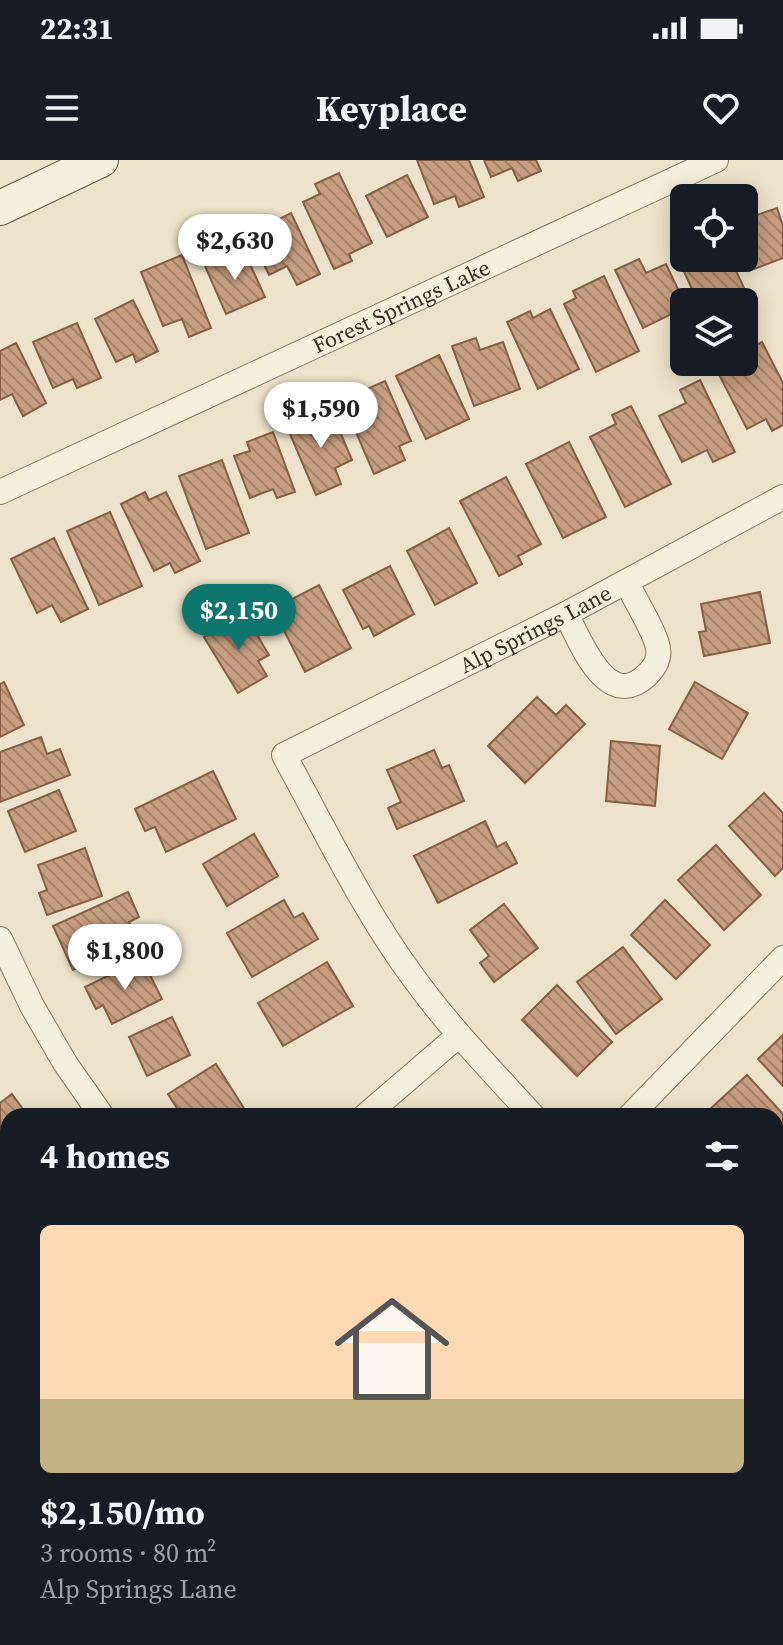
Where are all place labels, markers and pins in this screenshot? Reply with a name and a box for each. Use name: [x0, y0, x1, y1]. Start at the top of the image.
pin: $2,630: [170, 214, 300, 282]
pin: $1,590: [256, 382, 386, 450]
pin: $2,150: [174, 584, 304, 652]
pin: $1,800: [60, 924, 190, 992]

